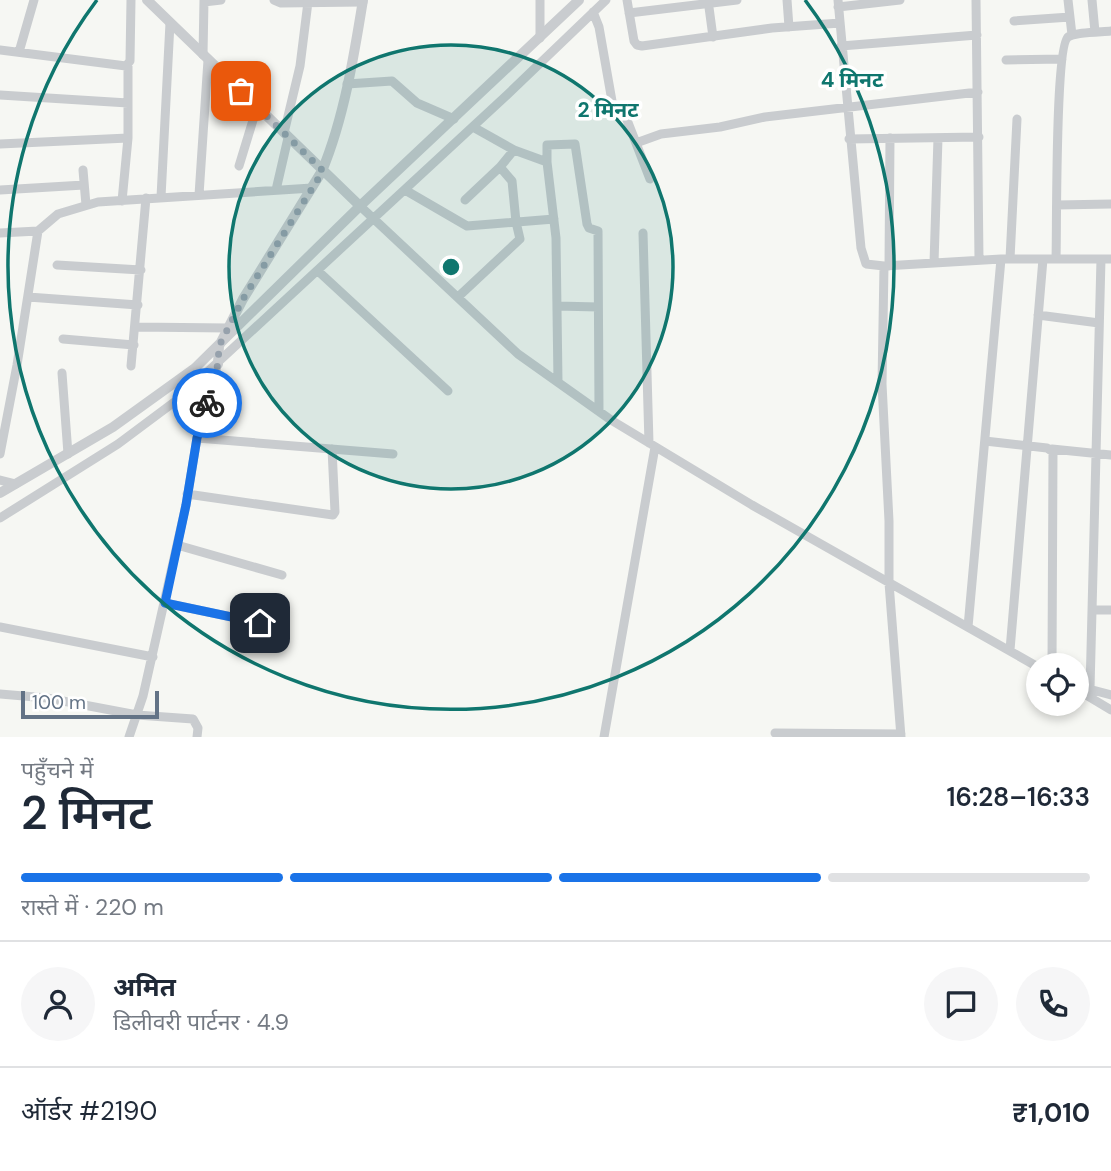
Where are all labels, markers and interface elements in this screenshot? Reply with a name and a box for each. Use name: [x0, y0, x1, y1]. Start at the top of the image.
pin: [211, 61, 271, 121]
text: 4 मिनट: [821, 66, 884, 94]
icon: bag: [222, 72, 260, 110]
text: 2 मिनट: [577, 96, 639, 124]
centre of rings: [439, 255, 463, 279]
courier: [172, 368, 242, 438]
icon: bike: [188, 384, 226, 422]
pin: [230, 593, 290, 653]
icon: home: [241, 604, 279, 642]
map controls: [1026, 653, 1089, 716]
button: locate: [1026, 653, 1089, 716]
scale bar: [21, 688, 159, 720]
text: 100 m: [32, 690, 86, 715]
text: पहुँचने में: [21, 755, 94, 785]
text: 16:28–16:33: [947, 780, 1090, 814]
text: 2 मिनट: [21, 783, 152, 843]
text: रास्ते में · 220 m: [21, 892, 164, 922]
button: person: [21, 967, 95, 1041]
button: chat: [924, 967, 998, 1041]
button: phone: [1016, 967, 1090, 1041]
text: अमित: [113, 970, 176, 1004]
text: डिलीवरी पार्टनर · 4.9: [113, 1007, 289, 1037]
text: ऑर्डर #2190: [21, 1094, 157, 1128]
text: ₹1,010: [1012, 1096, 1090, 1130]

